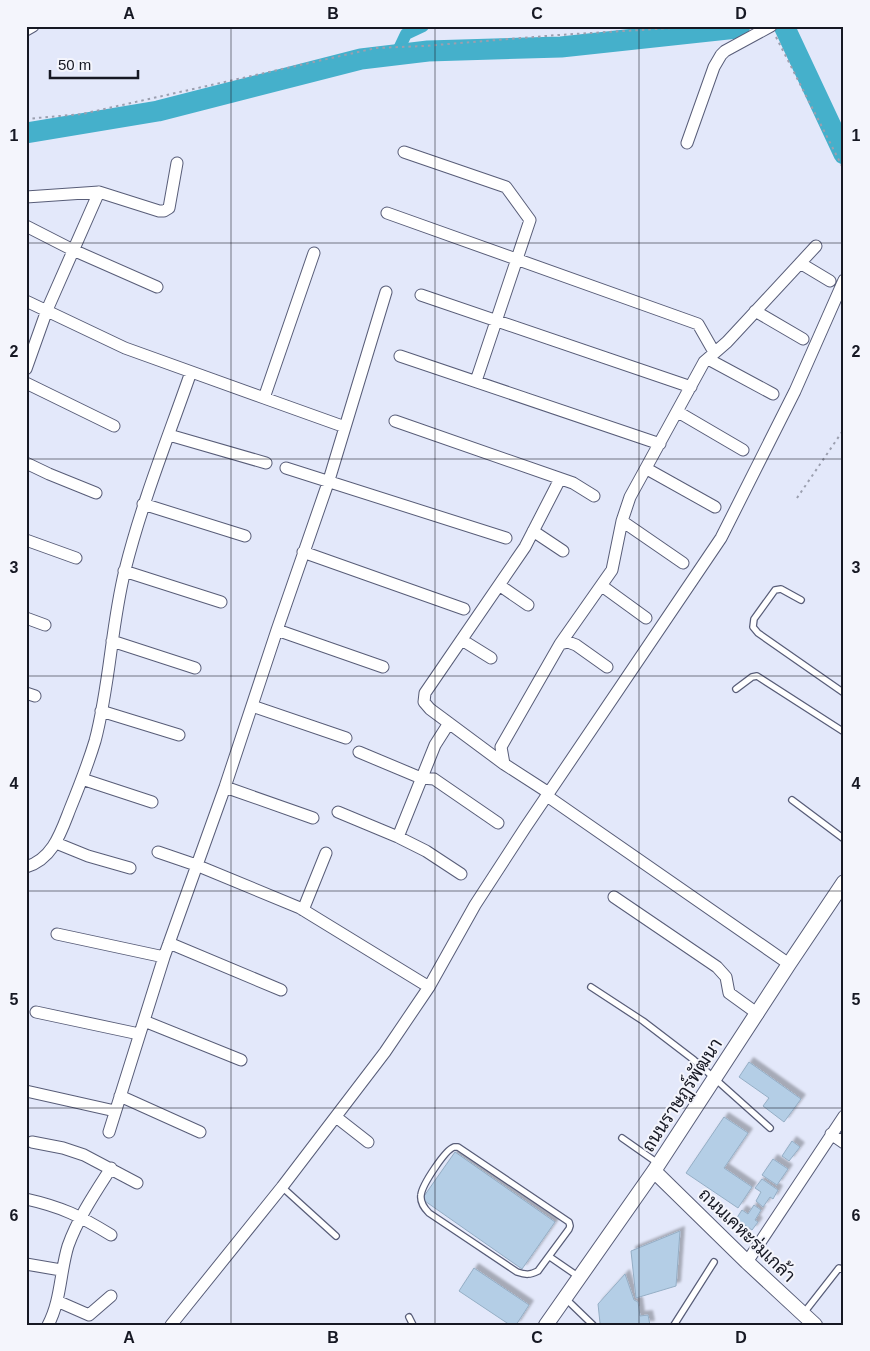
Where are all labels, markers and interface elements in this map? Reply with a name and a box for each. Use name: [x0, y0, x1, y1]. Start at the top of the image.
text: A: [123, 5, 135, 22]
text: B: [327, 5, 339, 22]
text: C: [531, 5, 543, 22]
text: D: [735, 5, 747, 22]
scale bar: [50, 48, 138, 80]
text: 50 m: [58, 56, 91, 73]
text: 1: [10, 127, 19, 144]
text: 1: [852, 127, 861, 144]
text: 2: [10, 343, 19, 360]
text: 2: [852, 343, 861, 360]
text: 3: [10, 559, 19, 576]
text: 3: [852, 559, 861, 576]
text: 4: [10, 775, 19, 792]
text: 4: [852, 775, 861, 792]
text: 5: [10, 991, 19, 1008]
text: 5: [852, 991, 861, 1008]
street label: ถนนราษฏร์พัฒนา: [635, 1033, 728, 1156]
street label: ถนนเคหะร่มเกล้า: [695, 1183, 801, 1286]
text: 6: [10, 1207, 19, 1224]
text: 6: [852, 1207, 861, 1224]
text: A: [123, 1329, 135, 1346]
text: B: [327, 1329, 339, 1346]
text: C: [531, 1329, 543, 1346]
text: D: [735, 1329, 747, 1346]

